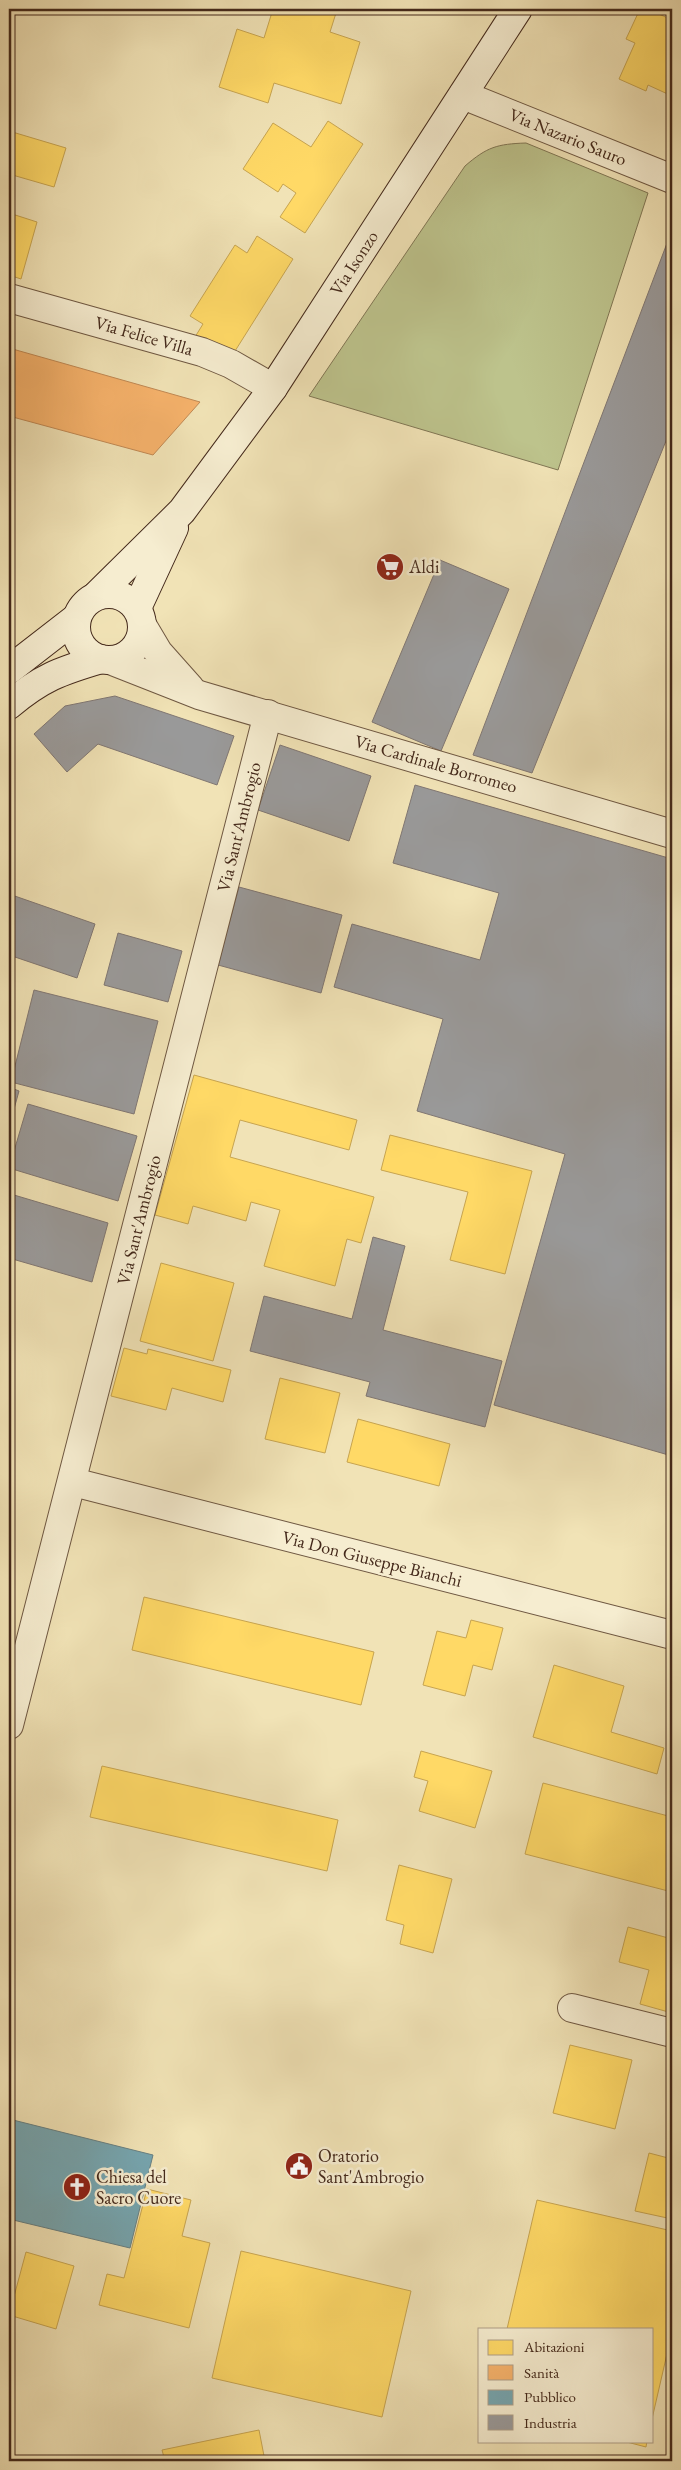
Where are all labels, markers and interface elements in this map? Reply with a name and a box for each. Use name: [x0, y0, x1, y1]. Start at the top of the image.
street label: Via Nazario Sauro: [506, 102, 630, 171]
street label: Via Isonzo: [324, 226, 383, 300]
street label: Via Felice Villa: [92, 311, 197, 361]
supermarket icon: Aldi: [375, 552, 405, 582]
place label: Aldi: [408, 555, 440, 578]
street label: Via Cardinale Borromeo: [352, 729, 520, 798]
street label: Via Sant'Ambrogio: [211, 759, 266, 894]
street label: Via Sant'Ambrogio: [111, 1152, 166, 1287]
street label: Via Don Giuseppe Bianchi: [280, 1525, 465, 1592]
place label: Oratorio Sant'Ambrogio: [318, 2144, 424, 2188]
public building icon: Oratorio Sant'Ambrogio: [284, 2151, 314, 2181]
place label: Chiesa del Sacro Cuore: [96, 2165, 181, 2209]
church icon: Chiesa del Sacro Cuore: [62, 2172, 92, 2202]
legend: [478, 2328, 654, 2442]
text: Abitazioni: [523, 2337, 585, 2356]
text: Sanità: [524, 2363, 559, 2382]
text: Pubblico: [524, 2387, 576, 2406]
text: Industria: [524, 2413, 577, 2432]

